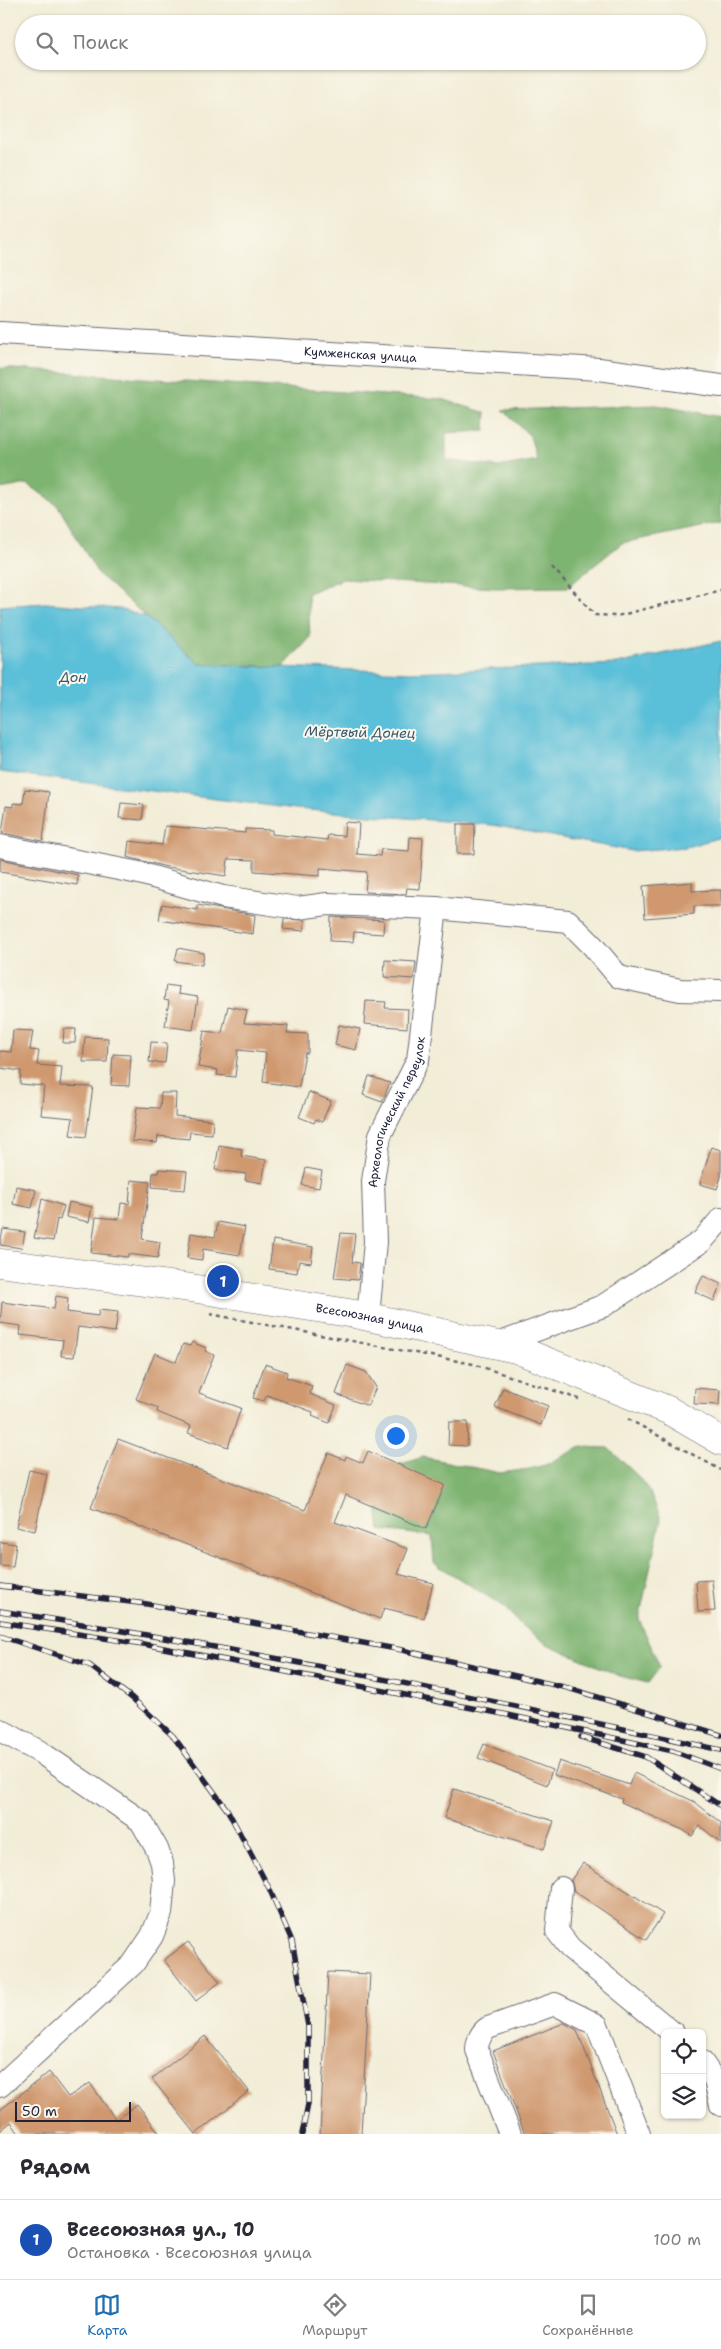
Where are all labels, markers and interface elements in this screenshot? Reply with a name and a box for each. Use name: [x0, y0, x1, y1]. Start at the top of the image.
search box: [15, 15, 706, 70]
icon: search: [33, 29, 61, 57]
text: Поиск: [73, 30, 128, 55]
street label: Кумженская улица: [304, 343, 418, 366]
water label: Дон: [59, 668, 86, 686]
water label: Мёртвый Донец: [304, 722, 416, 742]
street label: Археологический переулок: [365, 1035, 429, 1188]
pin: 1: [207, 1262, 239, 1300]
street label: Всесоюзная улица: [315, 1300, 426, 1337]
your location: [383, 1423, 409, 1449]
map controls: [661, 2029, 706, 2119]
button: locate: [661, 2029, 706, 2074]
button: layers: [661, 2074, 706, 2119]
scale bar: [15, 2099, 131, 2122]
text: 50 m: [22, 2102, 57, 2120]
text: Рядом: [20, 2153, 90, 2181]
text: Всесоюзная ул., 10: [67, 2217, 255, 2242]
text: 1: [32, 2229, 40, 2250]
text: 100 m: [653, 2229, 701, 2250]
text: Остановка · Всесоюзная улица: [67, 2242, 312, 2263]
tab: Карта: [87, 2291, 127, 2339]
tab: Маршрут: [302, 2291, 367, 2339]
tab: Сохранённые: [542, 2291, 634, 2339]

